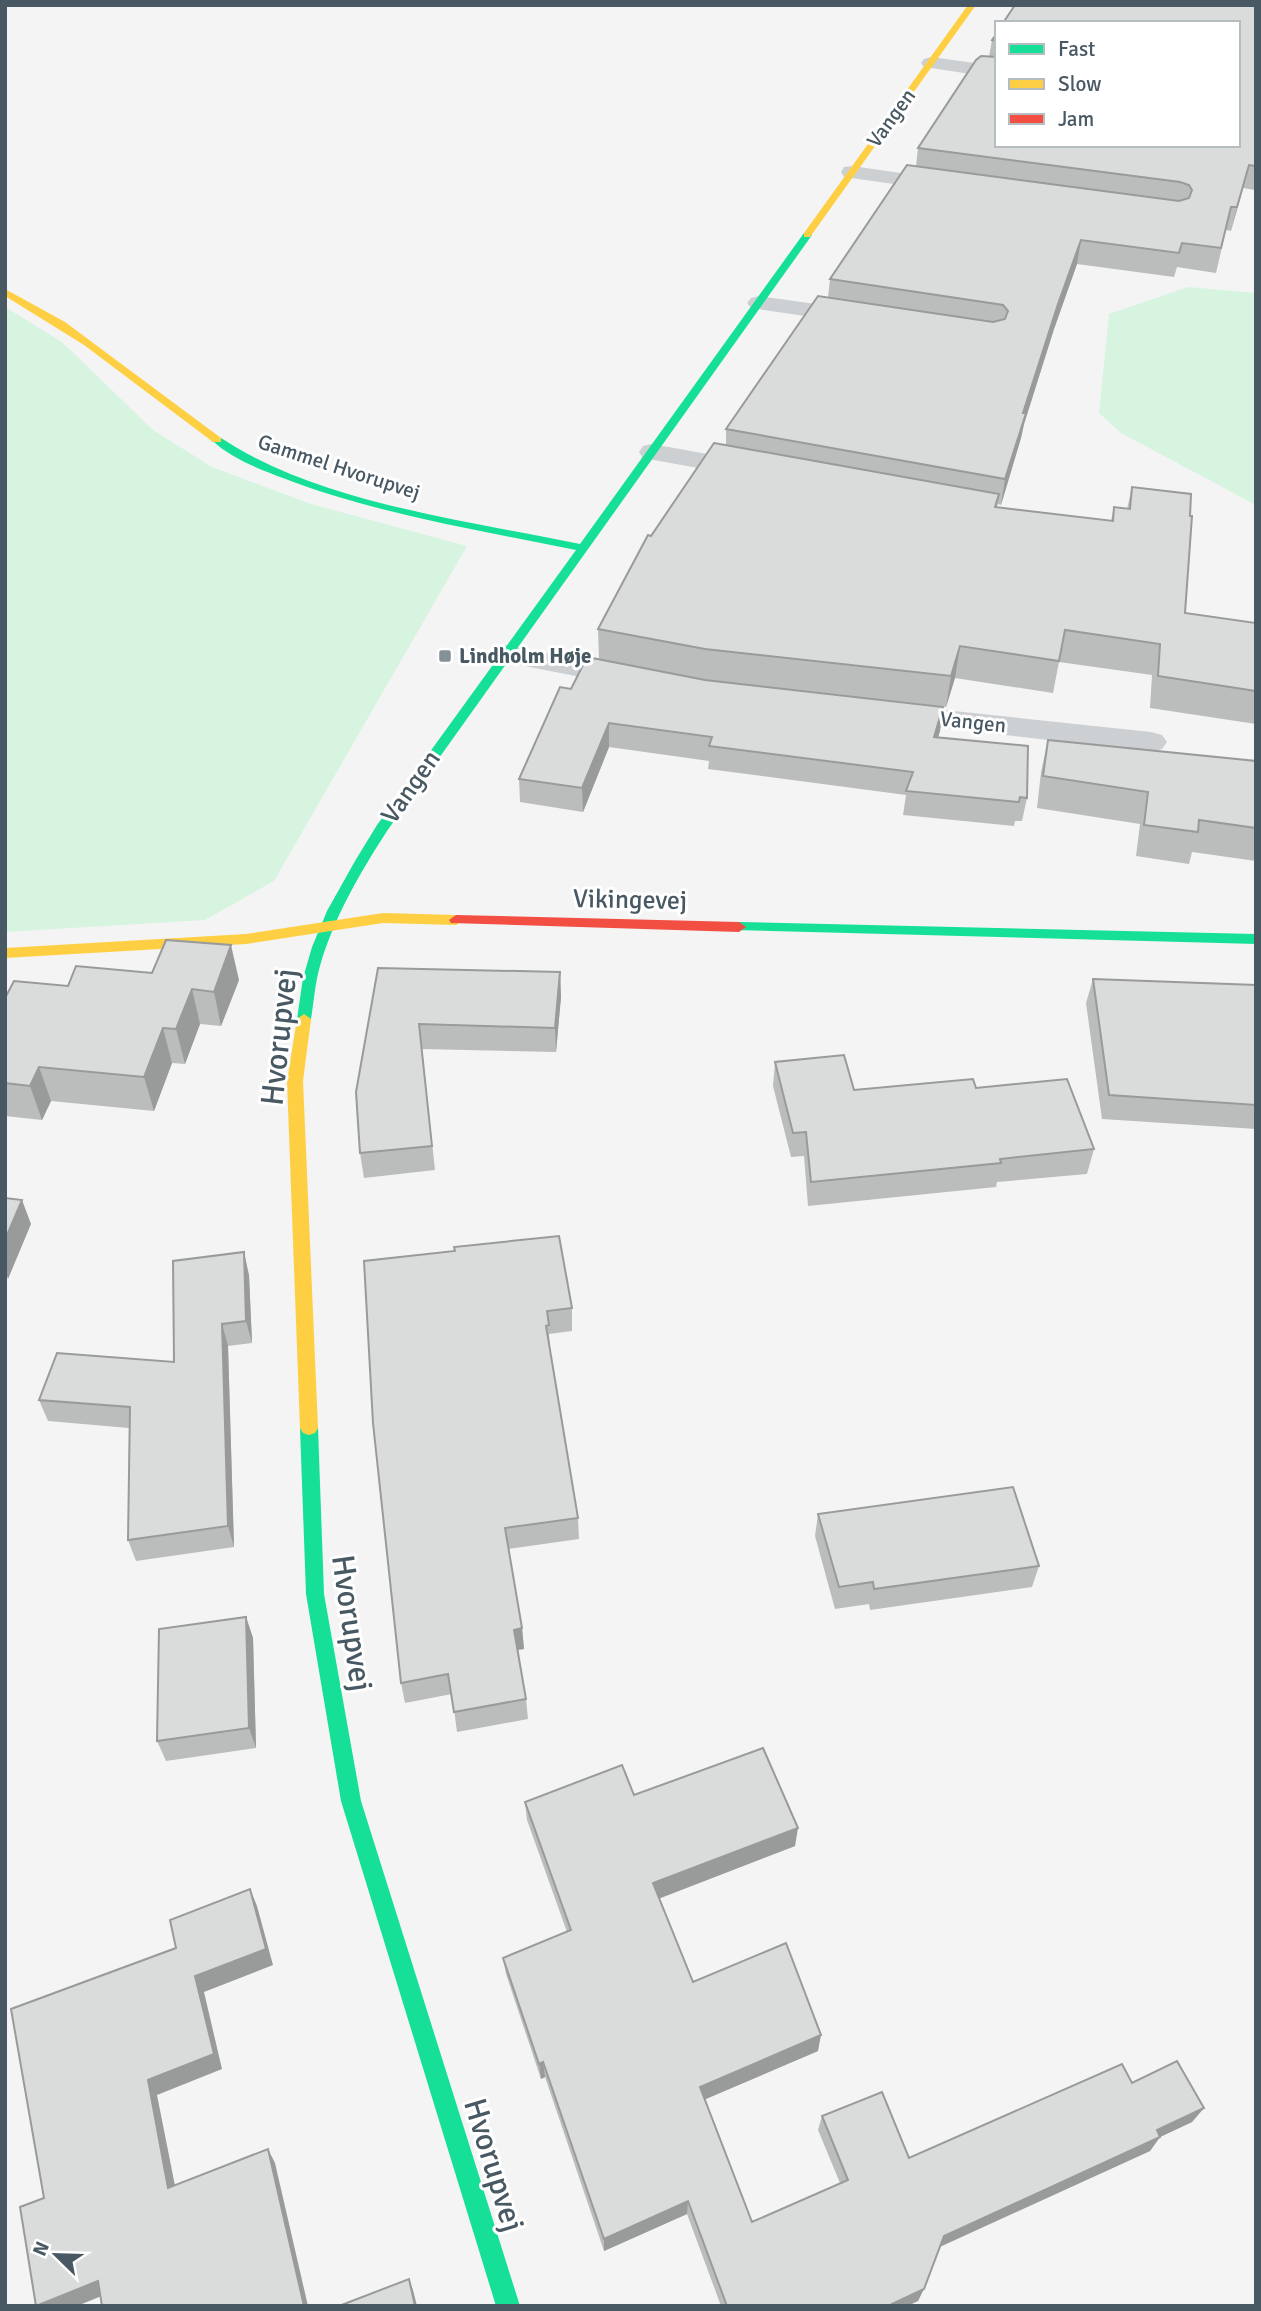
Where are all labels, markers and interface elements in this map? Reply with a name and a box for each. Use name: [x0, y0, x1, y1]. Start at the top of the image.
legend: [995, 21, 1240, 147]
text: Fast: [1058, 36, 1095, 62]
text: Slow: [1058, 71, 1102, 97]
street label: Vangen: [861, 83, 921, 153]
text: Jam: [1058, 106, 1094, 132]
street label: Gammel Hvorupvej: [255, 429, 423, 505]
place label: Lindholm Høje: [459, 643, 592, 669]
marker: Lindholm Høje: [437, 648, 453, 664]
street label: Vangen: [939, 706, 1007, 738]
street label: Vangen: [374, 744, 448, 830]
street label: Vikingevej: [573, 883, 687, 917]
street label: Hvorupvej: [252, 967, 306, 1107]
street label: Hvorupvej: [323, 1552, 381, 1694]
street label: Hvorupvej: [455, 2094, 533, 2236]
north arrow: [21, 2220, 91, 2290]
text: N: [28, 2238, 55, 2260]

